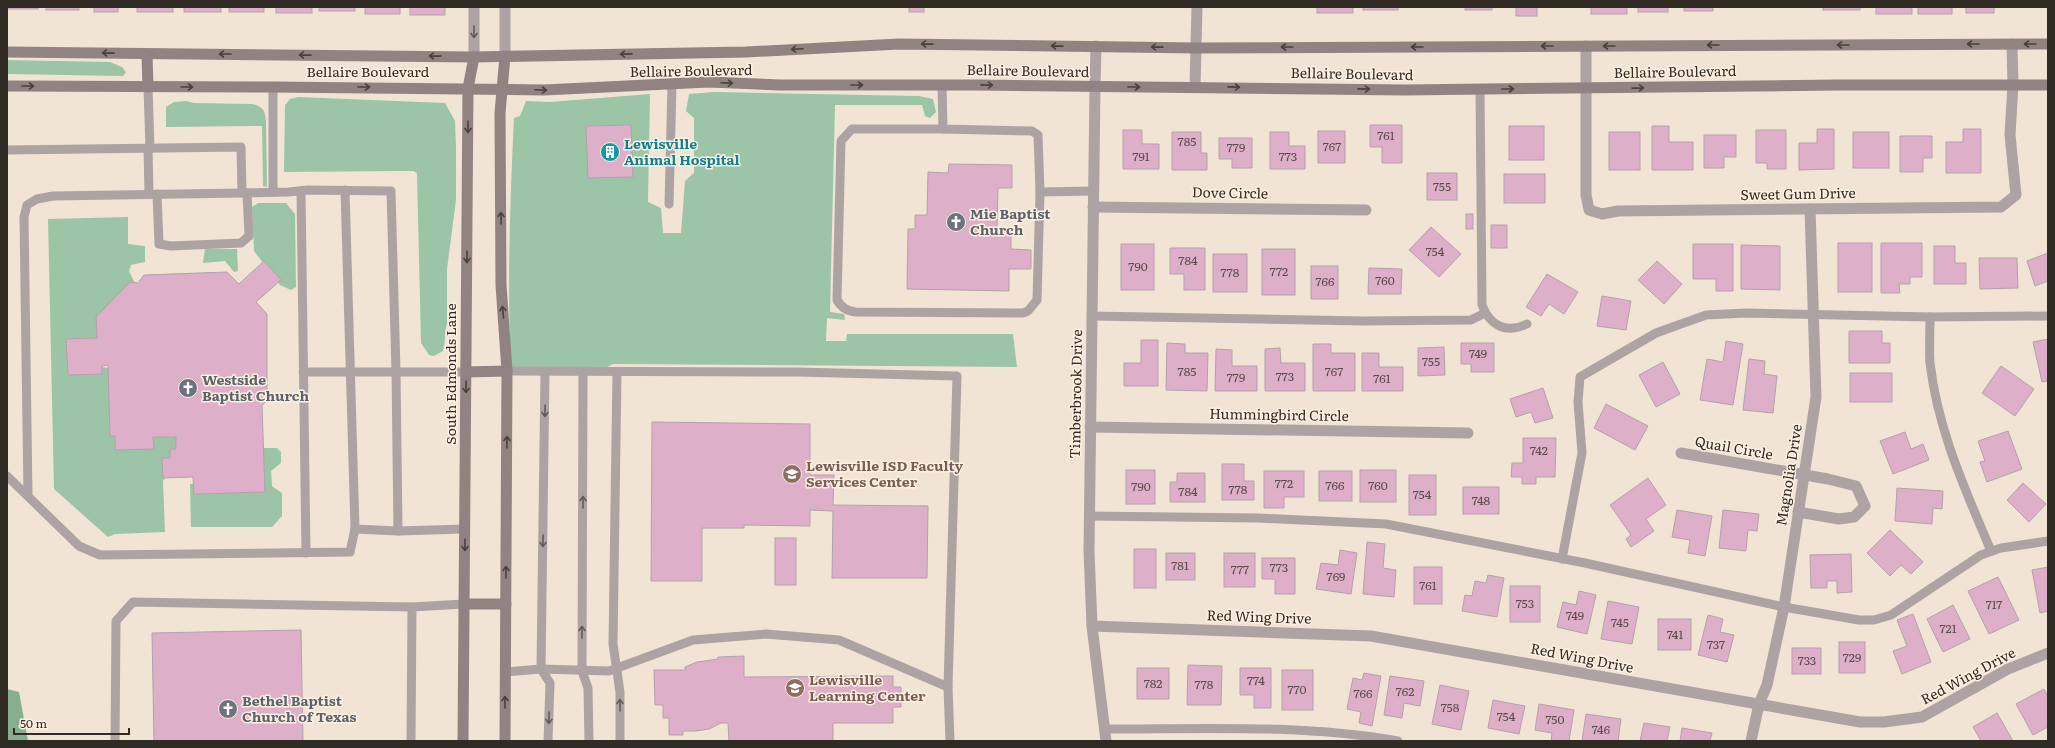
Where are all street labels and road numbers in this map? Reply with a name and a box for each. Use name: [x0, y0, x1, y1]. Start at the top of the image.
street label: Bellaire Boulevard: [629, 59, 753, 81]
street label: Bellaire Boulevard: [966, 59, 1090, 81]
street label: Bellaire Boulevard: [1613, 60, 1737, 82]
street label: Bellaire Boulevard: [307, 61, 430, 81]
street label: Bellaire Boulevard: [1290, 62, 1414, 84]
street label: Dove Circle: [1192, 181, 1268, 203]
street label: Sweet Gum Drive: [1740, 182, 1856, 204]
street label: South Edmonds Lane: [440, 303, 460, 445]
street label: Timberbrook Drive: [1064, 329, 1086, 459]
street label: Hummingbird Circle: [1209, 403, 1349, 425]
street label: Magnolia Drive: [1770, 423, 1806, 527]
street label: Quail Circle: [1694, 430, 1775, 464]
street label: Red Wing Drive: [1206, 604, 1312, 628]
street label: Red Wing Drive: [1529, 637, 1635, 677]
street label: Red Wing Drive: [1917, 642, 2018, 709]

